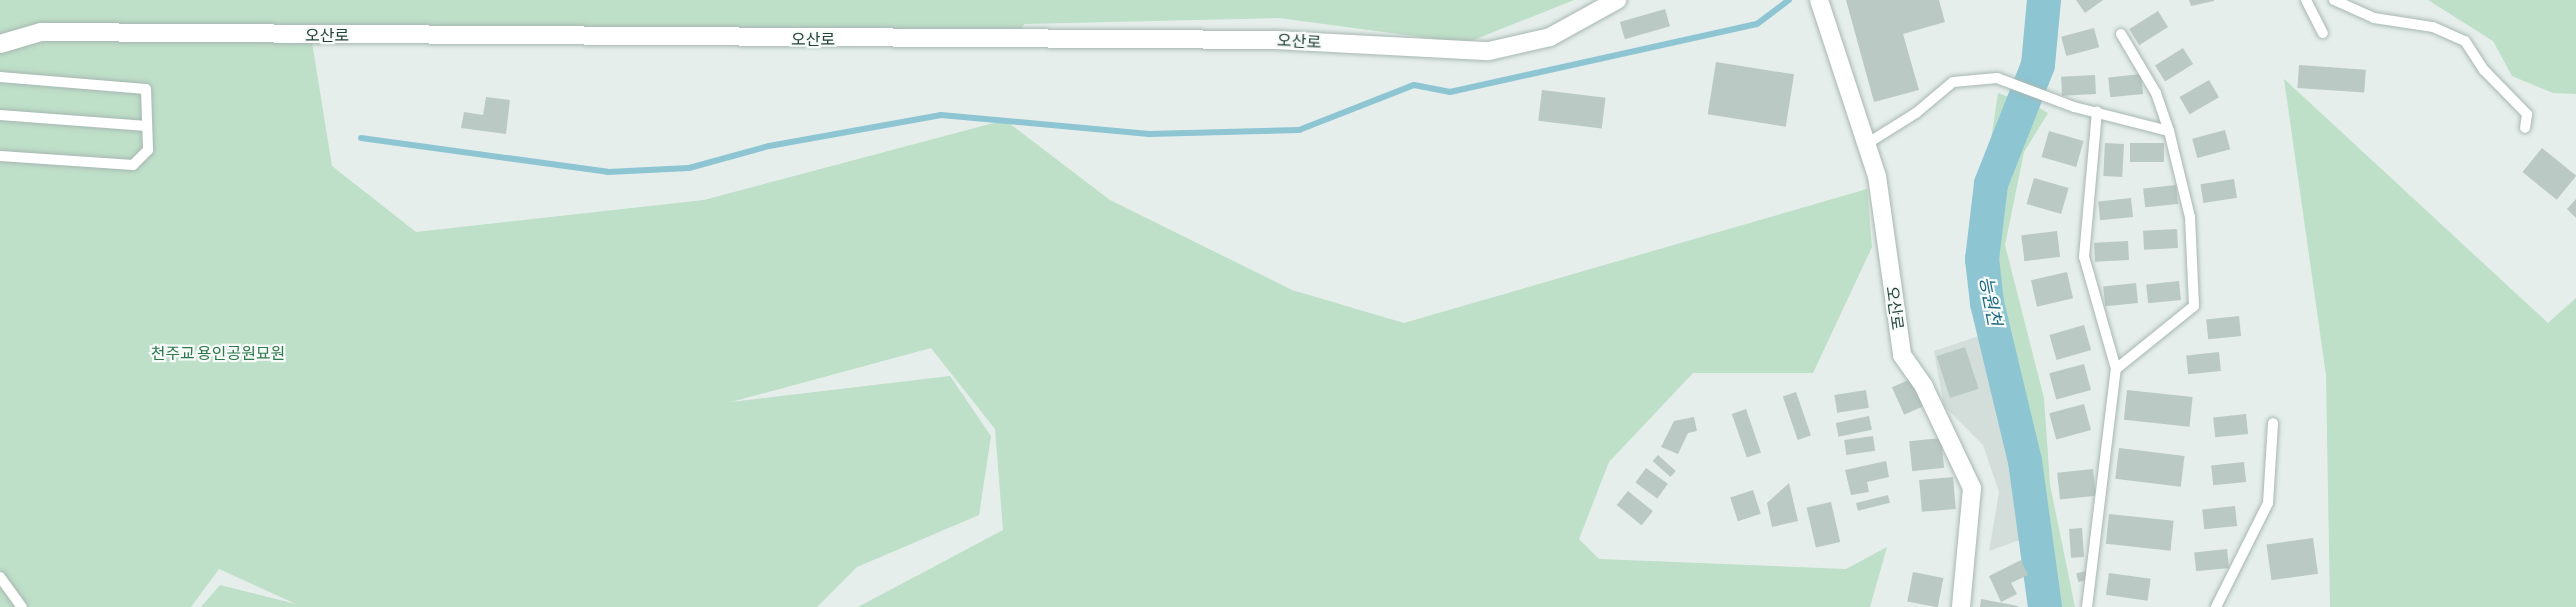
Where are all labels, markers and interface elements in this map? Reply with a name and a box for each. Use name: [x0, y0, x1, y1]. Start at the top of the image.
street label: 오산로: [305, 25, 349, 45]
street label: 오산로: [791, 29, 835, 49]
street label: 오산로: [1276, 30, 1322, 52]
water label: 능원천: [1975, 275, 2005, 327]
street label: 오산로: [1882, 285, 1908, 331]
park label: 천주교 용인공원묘원: [151, 343, 285, 363]

